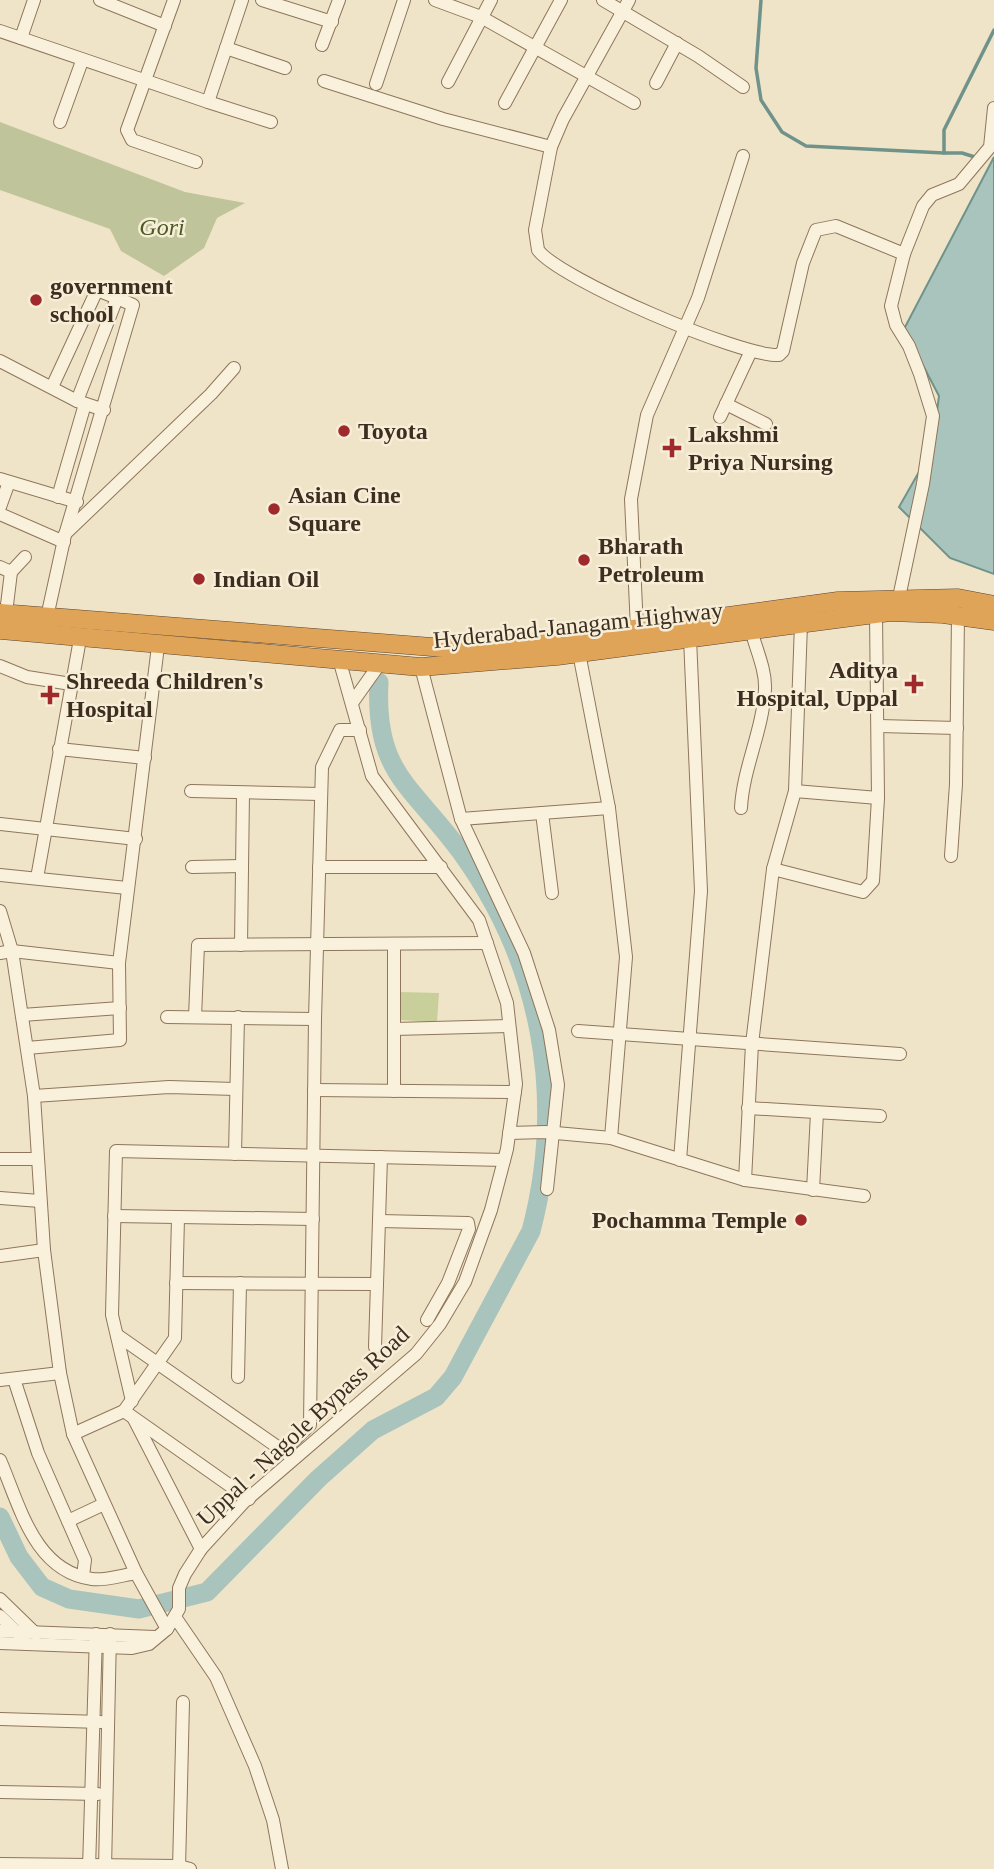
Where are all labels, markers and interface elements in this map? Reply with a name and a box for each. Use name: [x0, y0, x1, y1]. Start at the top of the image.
park label: Gori: [139, 214, 185, 240]
place label: government school: [50, 273, 173, 327]
marker: government school: [28, 292, 44, 308]
place label: Toyota: [358, 418, 428, 444]
place label: Lakshmi Priya Nursing: [688, 421, 833, 475]
marker: Toyota: [336, 423, 352, 439]
marker: Lakshmi Priya Nursing: [662, 438, 682, 458]
place label: Asian Cine Square: [288, 482, 401, 536]
marker: Asian Cine Square: [266, 501, 282, 517]
place label: Bharath Petroleum: [598, 533, 704, 587]
marker: Bharath Petroleum: [576, 552, 592, 568]
place label: Indian Oil: [213, 566, 319, 592]
marker: Indian Oil: [191, 571, 207, 587]
street label: Hyderabad-Janagam Highway: [432, 597, 724, 653]
place label: Aditya Hospital, Uppal: [737, 657, 898, 711]
place label: Shreeda Children's Hospital: [66, 668, 263, 722]
marker: Aditya Hospital, Uppal: [904, 674, 924, 694]
marker: Shreeda Children's Hospital: [40, 685, 60, 705]
place label: Pochamma Temple: [592, 1207, 787, 1233]
marker: Pochamma Temple: [793, 1212, 809, 1228]
street label: Uppal - Nagole Bypass Road: [192, 1321, 414, 1531]

